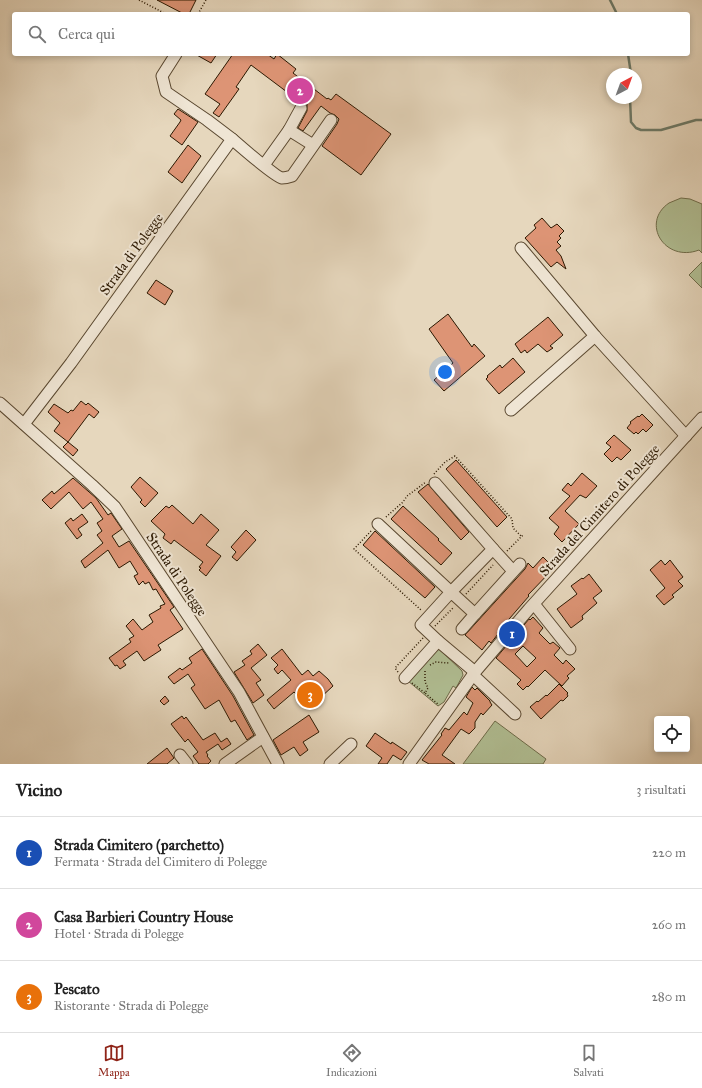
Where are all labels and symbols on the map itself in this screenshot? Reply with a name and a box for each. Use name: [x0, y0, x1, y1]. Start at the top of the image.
north arrow: [606, 68, 642, 104]
pin: 2: [287, 76, 313, 106]
street label: Strada di Polegge: [96, 210, 167, 299]
your location: [435, 362, 455, 382]
street label: Strada del Cimitero di Polegge: [536, 441, 663, 580]
street label: Strada di Polegge: [142, 529, 211, 619]
pin: 1: [499, 619, 525, 649]
pin: 3: [297, 680, 323, 710]

